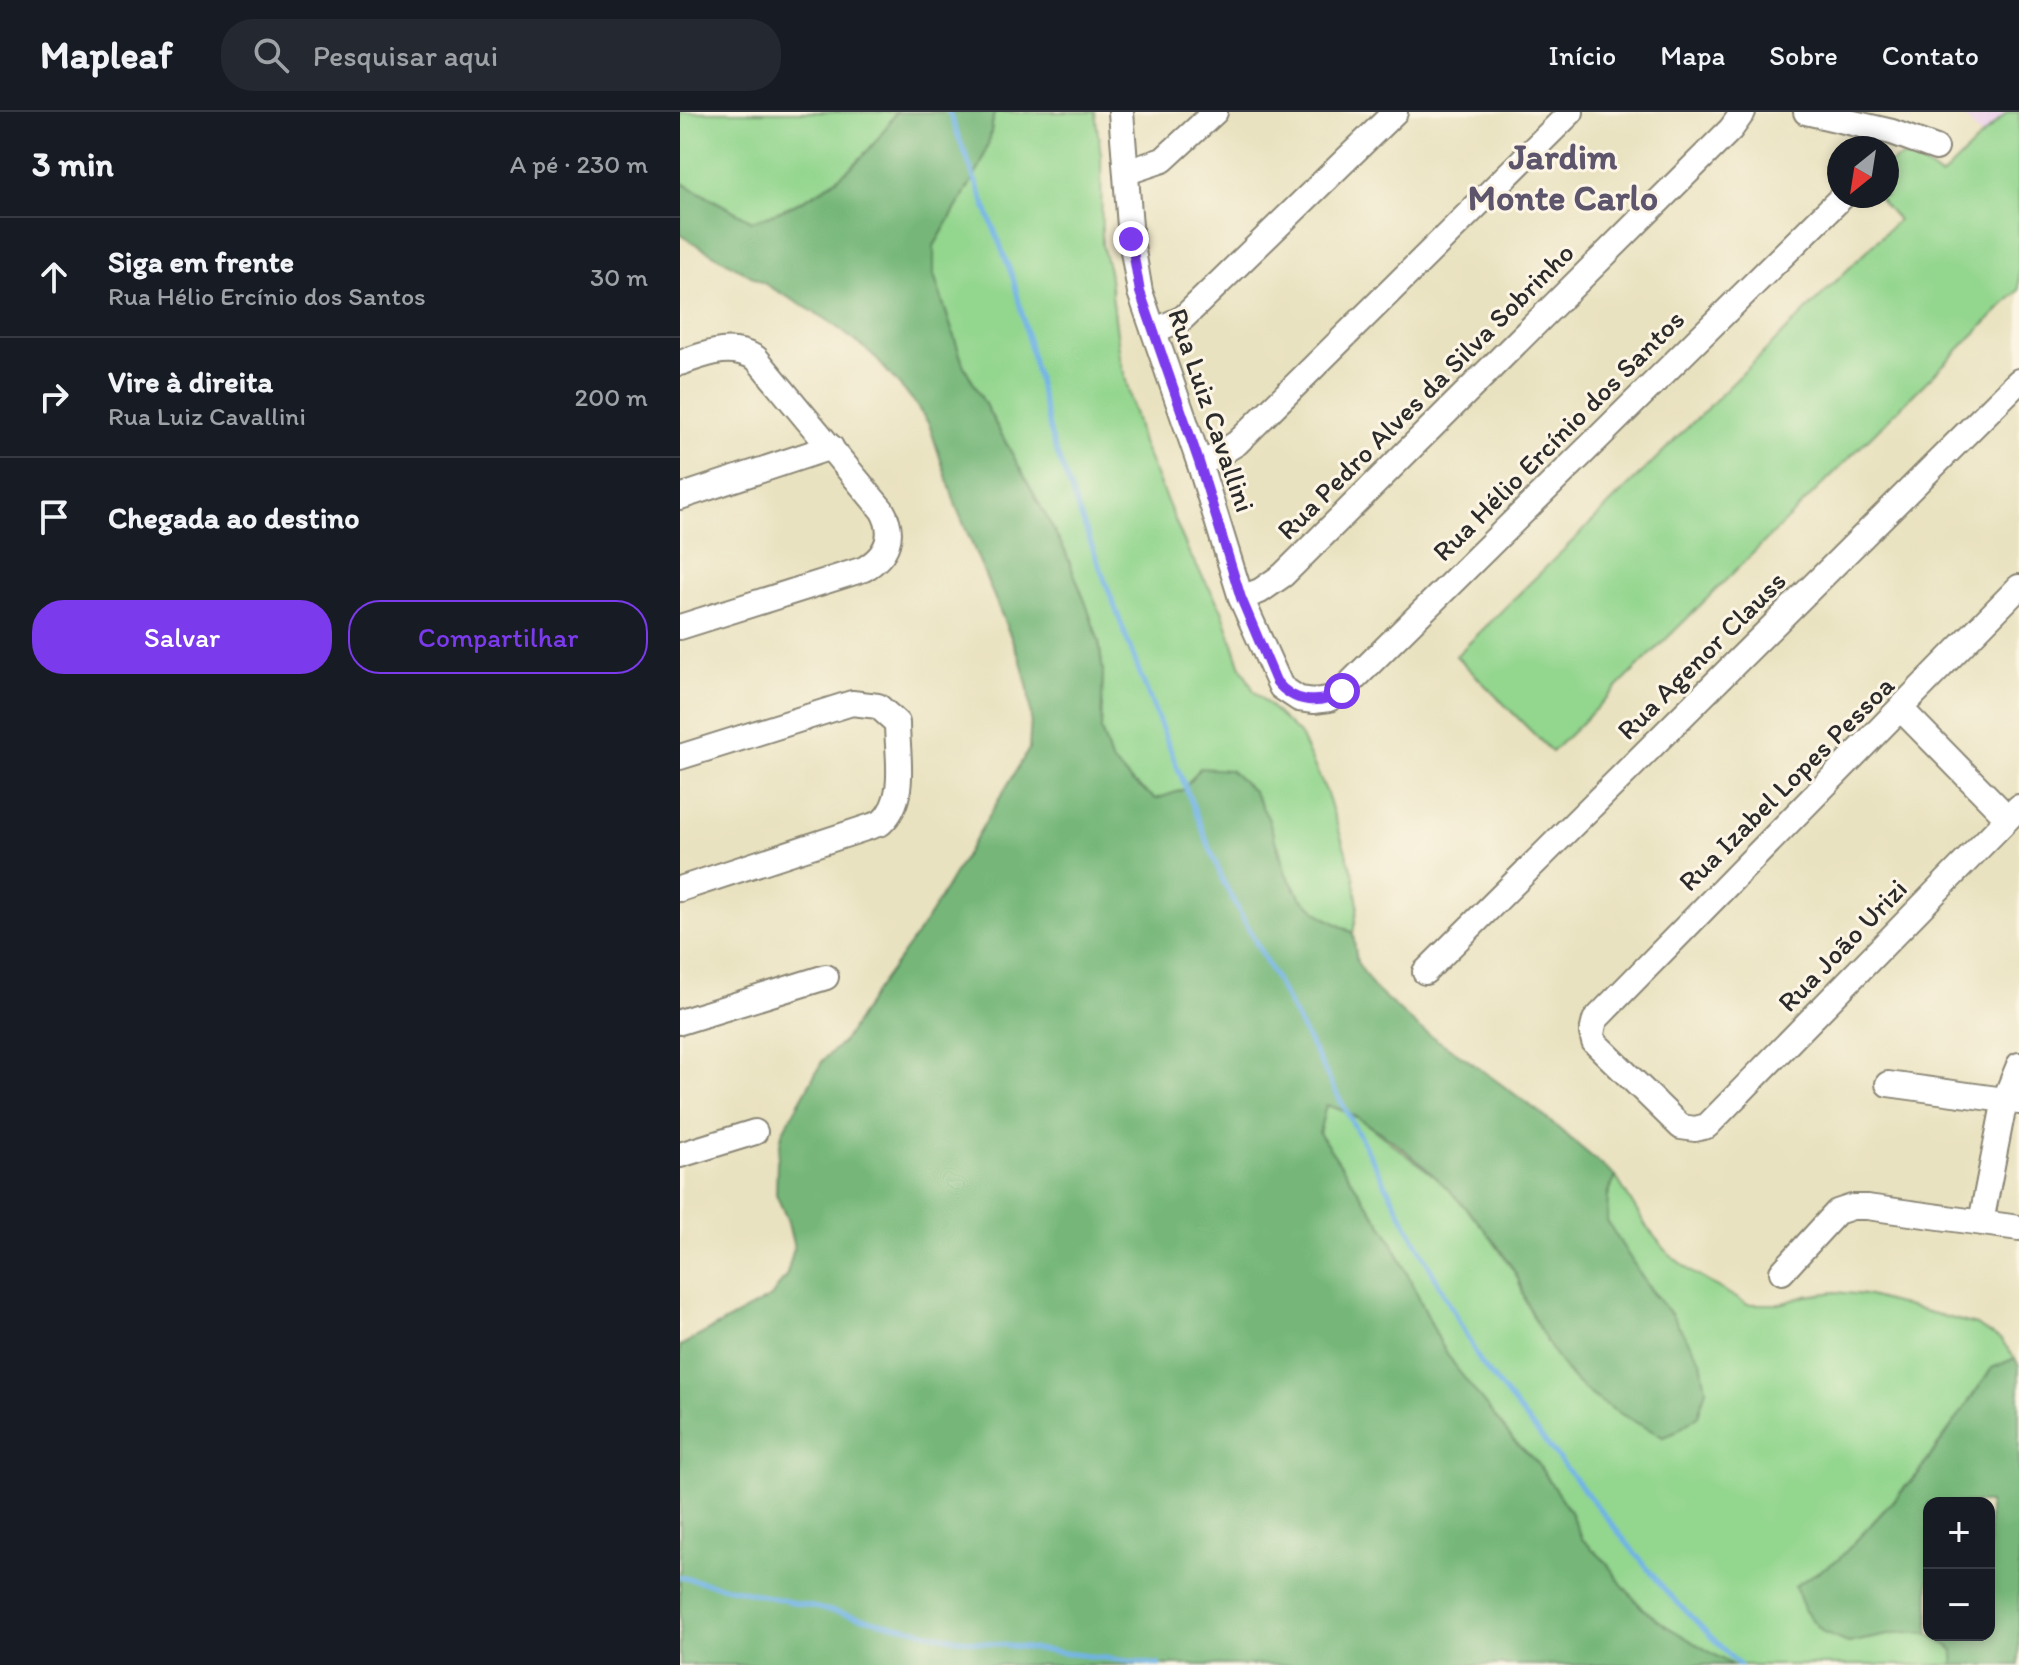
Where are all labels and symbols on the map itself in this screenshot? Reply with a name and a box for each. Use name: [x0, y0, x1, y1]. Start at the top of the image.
district label: Jardim Monte Carlo: [1468, 135, 1658, 219]
north arrow: [1827, 136, 1899, 208]
route end: [1113, 221, 1149, 257]
street label: Rua Pedro Alves da Silva Sobrinho: [1269, 235, 1581, 547]
street label: Rua Hélio Ercínio dos Santos: [1425, 302, 1691, 568]
street label: Rua Luiz Cavallini: [1161, 304, 1263, 516]
street label: Rua Agenor Clauss: [1609, 563, 1793, 747]
street label: Rua Izabel Lopes Pessoa: [1671, 668, 1901, 898]
route start: [1324, 673, 1360, 709]
street label: Rua João Urizi: [1770, 871, 1914, 1019]

